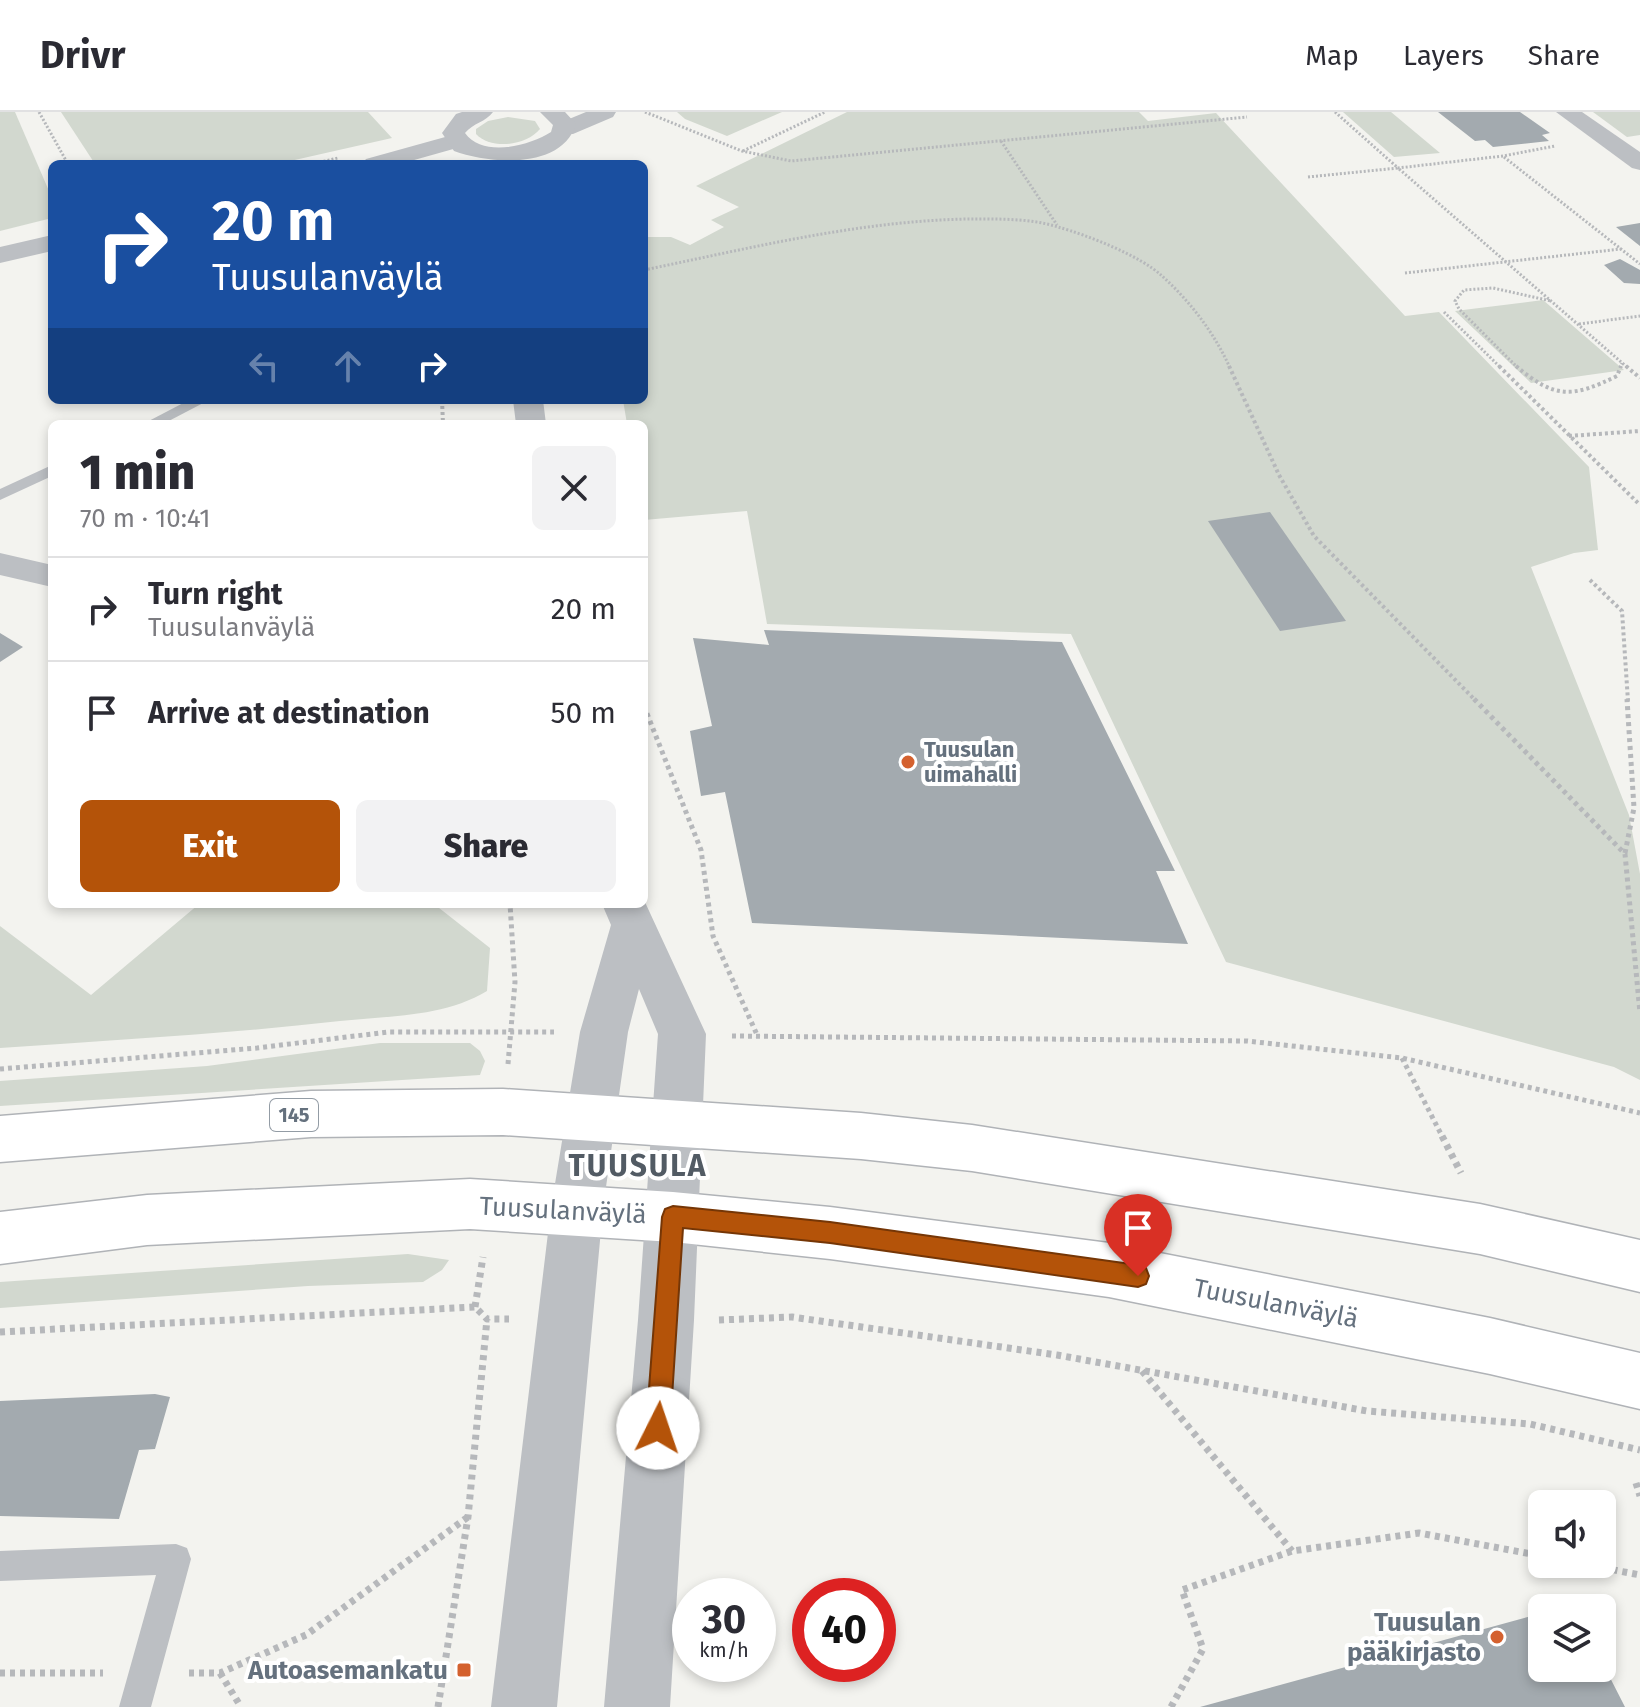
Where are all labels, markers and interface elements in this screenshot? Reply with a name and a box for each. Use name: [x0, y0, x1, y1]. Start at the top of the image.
text: Drivr: [40, 32, 125, 78]
text: Map: [1305, 39, 1359, 72]
text: Layers: [1403, 39, 1484, 72]
text: Share: [1528, 39, 1600, 72]
text: 20 m: [212, 188, 334, 255]
icon: right: [80, 192, 184, 296]
text: Tuusulanväylä: [212, 256, 443, 300]
icon: left: [242, 344, 286, 388]
icon: ahead: [326, 344, 370, 388]
icon: right: [410, 344, 454, 388]
text: 1 min: [80, 444, 195, 502]
button: close: [532, 446, 616, 530]
text: 70 m · 10:41: [80, 503, 210, 534]
text: Turn right: [148, 576, 283, 612]
icon: right: [80, 587, 124, 631]
text: 20 m: [551, 591, 616, 627]
text: Tuusulanväylä: [148, 612, 315, 643]
icon: arrive: [80, 691, 124, 735]
text: Arrive at destination: [148, 695, 430, 731]
text: 50 m: [551, 695, 616, 731]
place label: Tuusulan uimahalli: [924, 736, 1017, 788]
marker: Tuusulan uimahalli: [899, 753, 917, 771]
button: Exit: [80, 800, 340, 892]
button: Share: [356, 800, 616, 892]
road number: 145: [270, 1099, 318, 1131]
district label: TUUSULA: [569, 1148, 707, 1184]
street label: Tuusulanväylä: [479, 1191, 647, 1230]
pin: [1104, 1194, 1172, 1276]
icon: arrive: [1116, 1206, 1160, 1250]
street label: Tuusulanväylä: [1191, 1272, 1361, 1335]
position arrow: [616, 1386, 700, 1470]
map controls: [1528, 1490, 1616, 1682]
button: sound: [1528, 1490, 1616, 1578]
speed limit sign: 40: [792, 1578, 896, 1682]
button: layers: [1528, 1594, 1616, 1682]
text: 30: [702, 1596, 746, 1644]
place label: Tuusulan pääkirjasto: [1347, 1607, 1481, 1668]
marker: Tuusulan pääkirjasto: [1488, 1628, 1506, 1646]
text: km/h: [699, 1638, 749, 1662]
place label: Autoasemankatu: [247, 1655, 448, 1686]
marker: Autoasemankatu: [455, 1661, 473, 1679]

